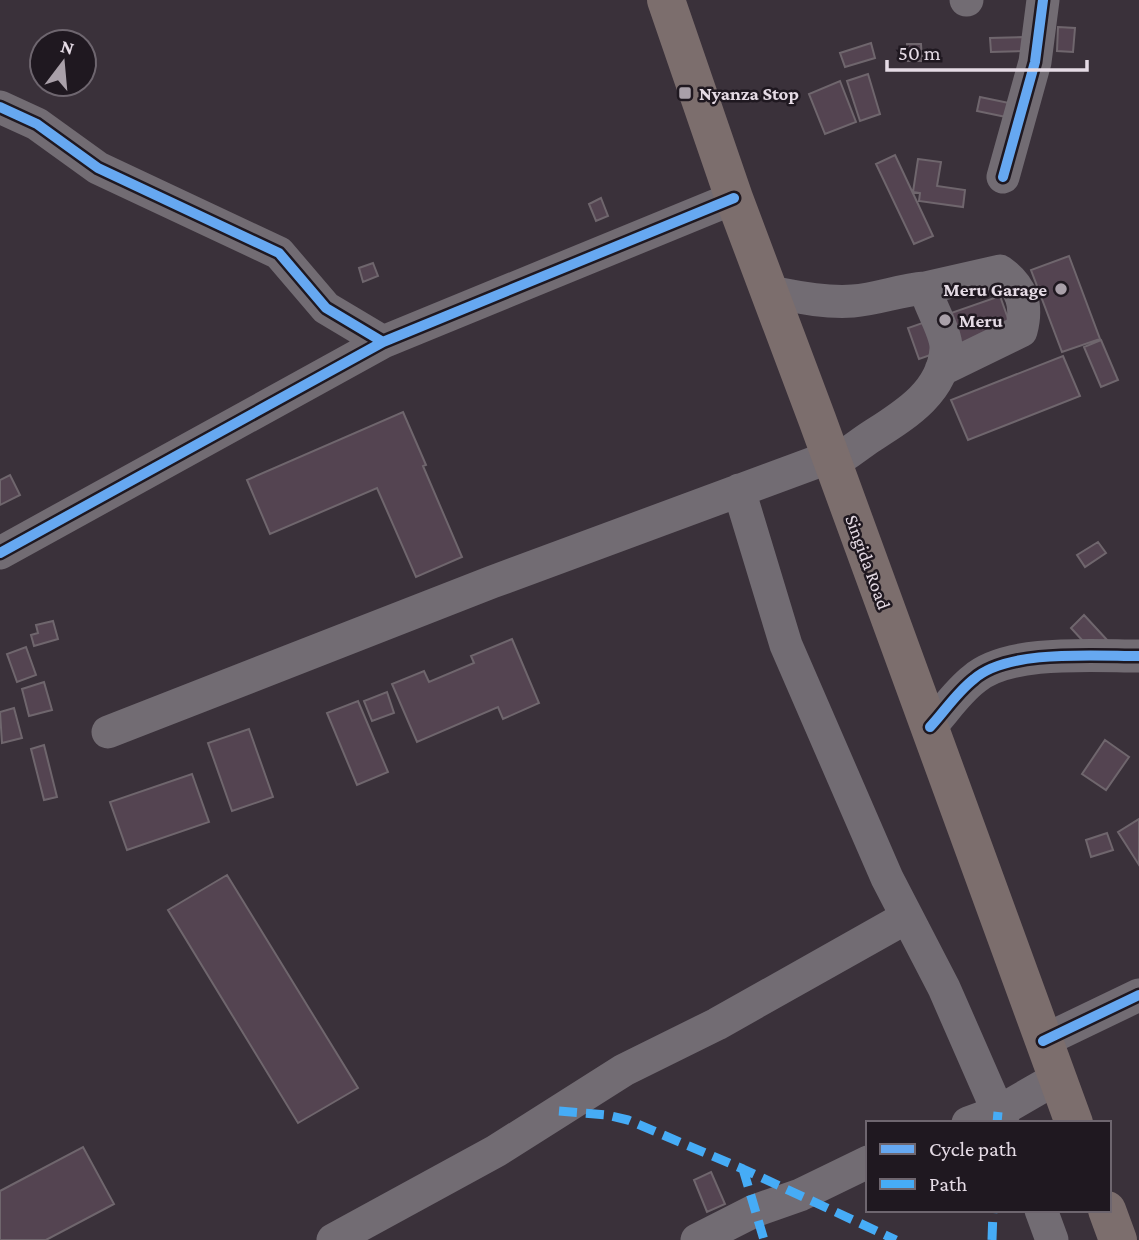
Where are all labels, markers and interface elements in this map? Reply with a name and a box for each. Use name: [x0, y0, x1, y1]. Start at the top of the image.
north arrow: [28, 28, 98, 98]
scale bar: [887, 28, 1086, 72]
text: N: [58, 35, 77, 59]
text: 50 m: [898, 41, 941, 65]
place label: Nyanza Stop: [699, 83, 799, 104]
marker: Nyanza Stop: [677, 85, 693, 101]
place label: Meru Garage: [943, 279, 1047, 300]
marker: Meru Garage: [1053, 281, 1069, 297]
place label: Meru: [959, 310, 1003, 331]
marker: Meru: [937, 312, 953, 328]
street label: Singida Road: [841, 512, 895, 612]
legend: [866, 1121, 1111, 1212]
text: Cycle path: [929, 1137, 1017, 1161]
text: Path: [929, 1172, 967, 1196]

